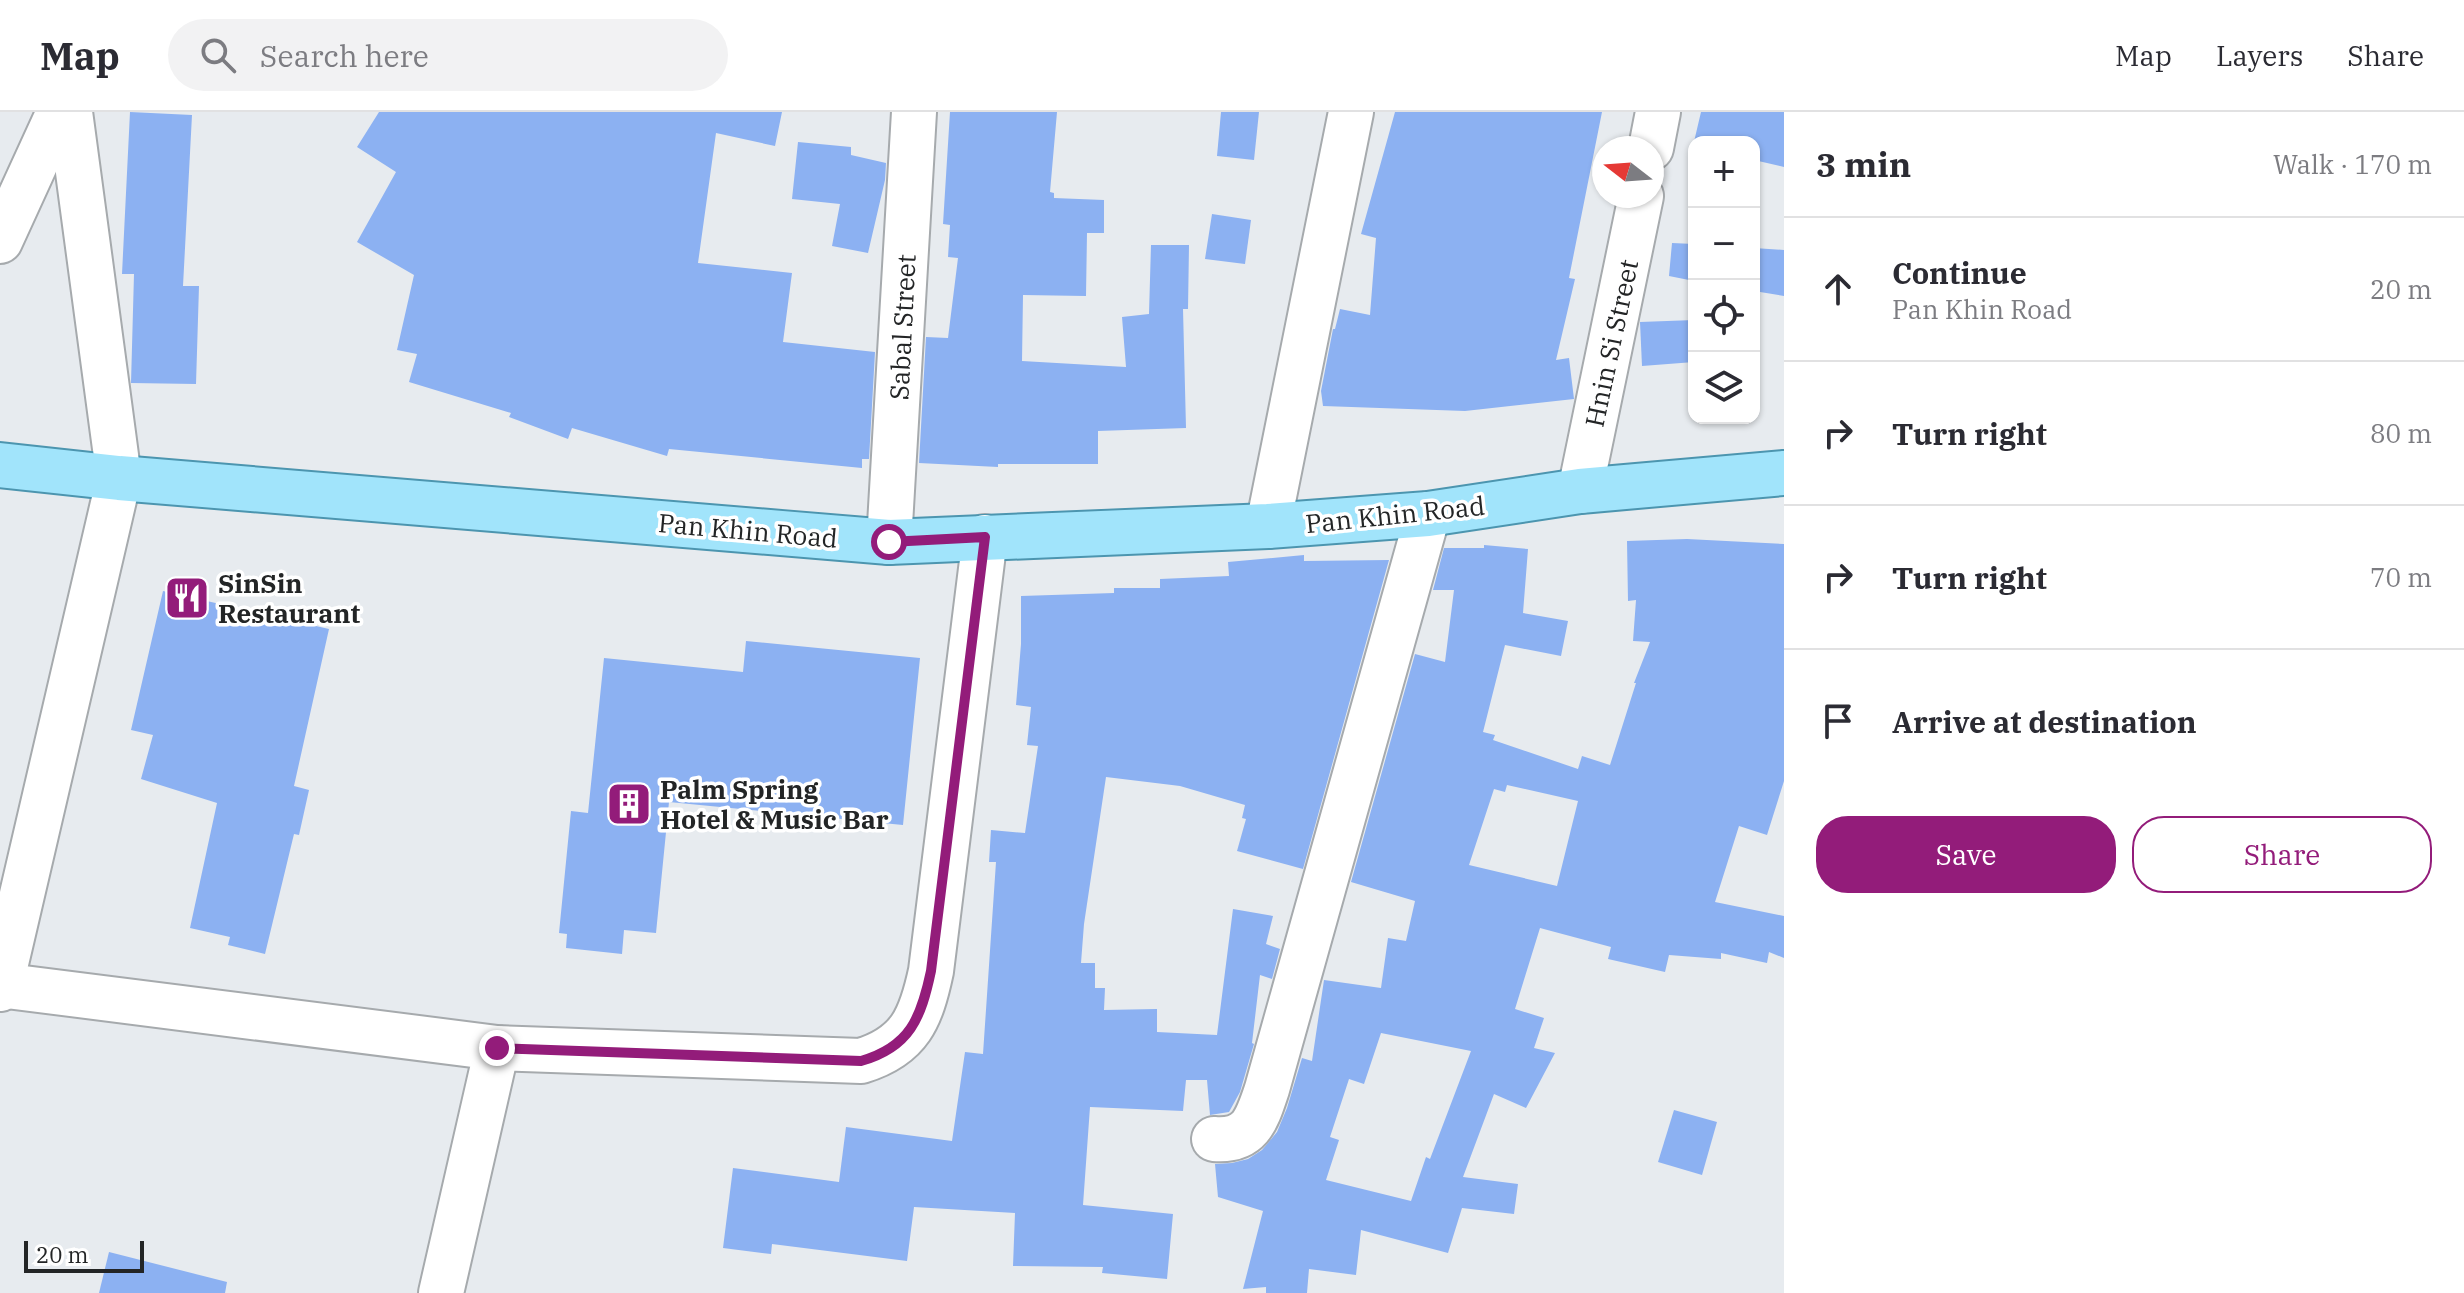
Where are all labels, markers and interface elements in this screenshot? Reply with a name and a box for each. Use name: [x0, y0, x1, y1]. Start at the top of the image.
search box: [168, 19, 728, 91]
text: Map: [40, 31, 120, 80]
icon: search: [196, 33, 240, 77]
text: Search here: [260, 36, 429, 75]
text: Map: [2115, 37, 2172, 74]
text: Layers: [2216, 37, 2303, 74]
text: Share: [2347, 37, 2424, 74]
north arrow: [1592, 136, 1664, 208]
map controls: [1688, 136, 1760, 424]
button: +: [1688, 136, 1760, 208]
text: 3 min: [1816, 142, 1911, 186]
text: Walk · 170 m: [2273, 147, 2432, 181]
button: −: [1688, 208, 1760, 280]
street label: Sabal Street: [881, 253, 923, 401]
text: Continue: [1892, 253, 2027, 292]
street label: Hnin Si Street: [1577, 256, 1645, 430]
icon: ahead: [1816, 267, 1860, 311]
text: 20 m: [2370, 272, 2432, 306]
button: locate: [1688, 280, 1760, 352]
text: Pan Khin Road: [1892, 292, 2072, 326]
button: layers: [1688, 352, 1760, 424]
icon: right: [1816, 411, 1860, 455]
text: Turn right: [1892, 414, 2047, 453]
text: 80 m: [2370, 416, 2432, 450]
street label: Pan Khin Road: [1304, 488, 1486, 540]
street label: Pan Khin Road: [657, 505, 839, 555]
route start: [871, 524, 907, 560]
icon: right: [1816, 555, 1860, 599]
text: Turn right: [1892, 558, 2047, 597]
text: 70 m: [2370, 560, 2432, 594]
place label: SinSin Restaurant: [218, 566, 360, 630]
restaurant icon: SinSin Restaurant: [163, 574, 211, 622]
icon: arrive: [1816, 699, 1860, 743]
text: Arrive at destination: [1892, 702, 2197, 741]
place label: Palm Spring Hotel & Music Bar: [660, 772, 889, 836]
building icon: Palm Spring Hotel & Music Bar: [605, 780, 653, 828]
button: Save: [1816, 816, 2116, 893]
button: Share: [2132, 816, 2432, 893]
route end: [479, 1030, 515, 1066]
scale bar: [24, 1237, 144, 1273]
text: 20 m: [36, 1240, 88, 1269]

